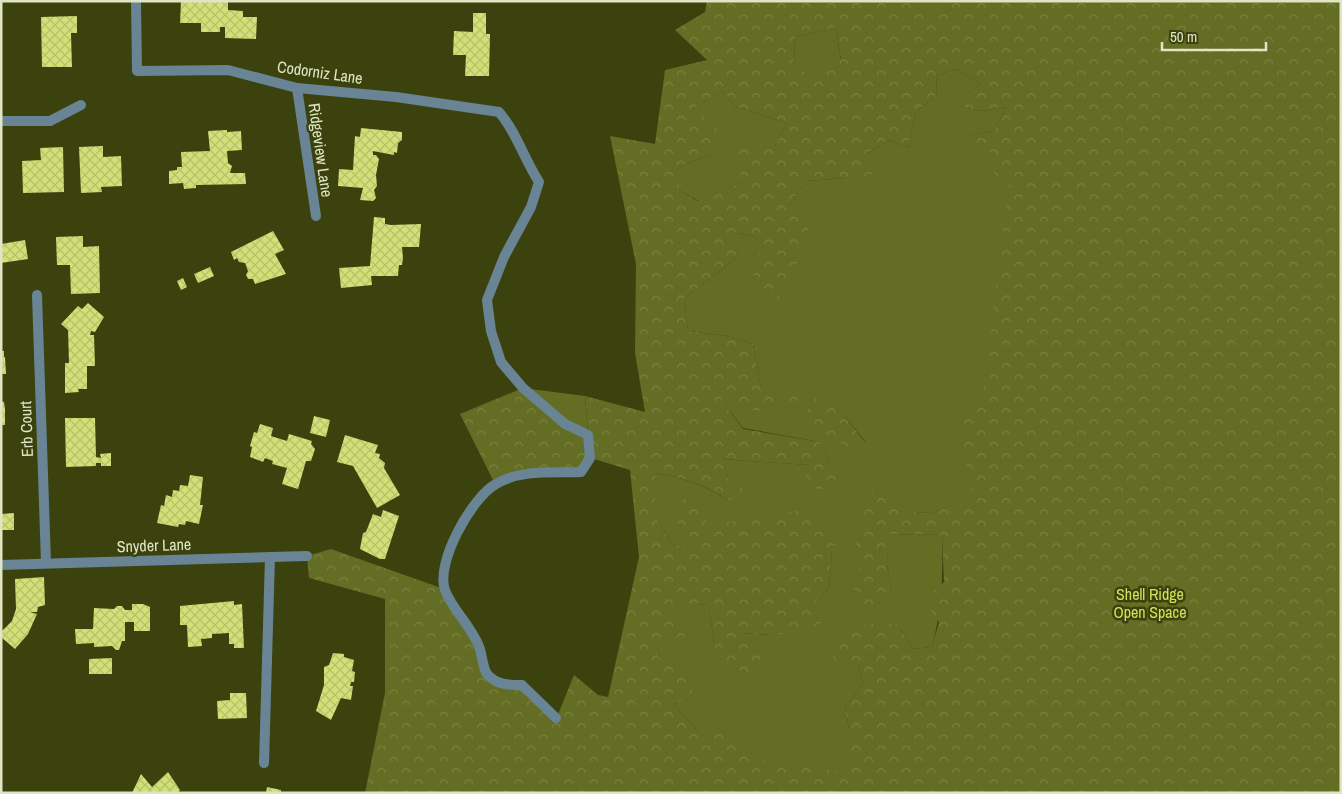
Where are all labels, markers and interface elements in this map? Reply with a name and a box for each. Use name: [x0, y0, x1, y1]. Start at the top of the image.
scale bar: [1162, 20, 1266, 52]
text: 50 m: [1170, 26, 1197, 47]
street label: Codorniz Lane: [276, 55, 364, 89]
street label: Ridgeview Lane: [304, 102, 338, 198]
street label: Erb Court: [14, 400, 38, 457]
street label: Snyder Lane: [116, 533, 192, 557]
park label: Shell Ridge Open Space: [1114, 583, 1186, 623]

